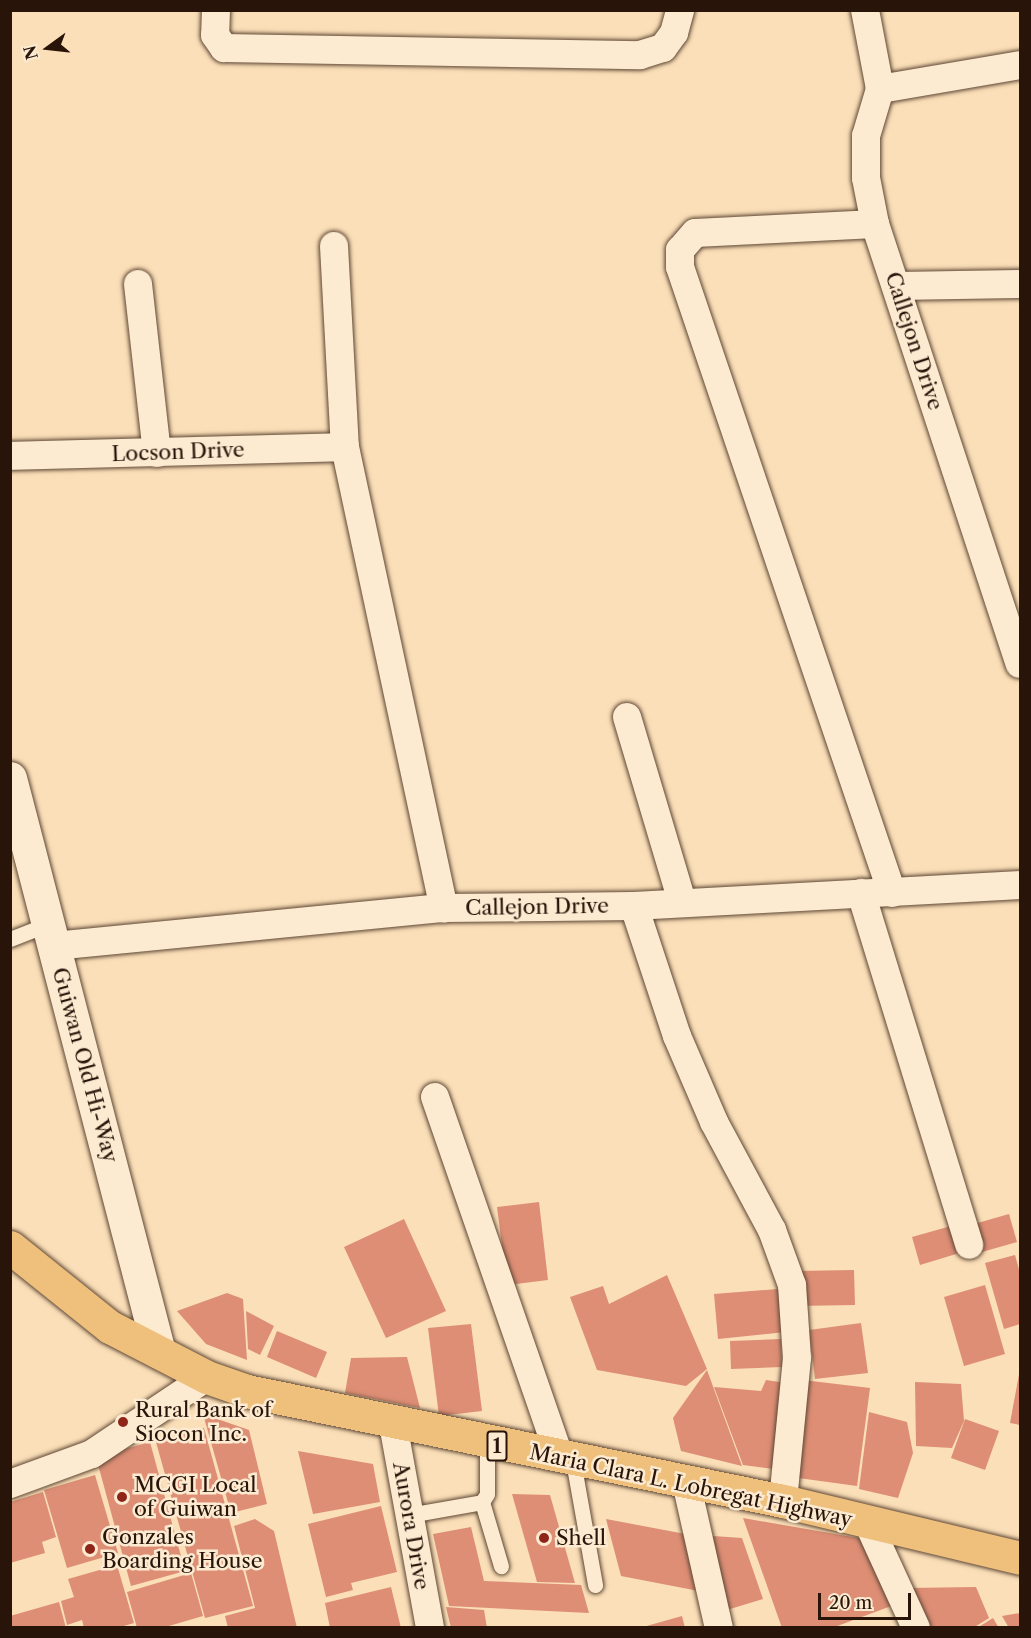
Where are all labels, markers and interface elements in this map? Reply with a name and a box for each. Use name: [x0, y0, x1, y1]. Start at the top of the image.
north arrow: [18, 18, 78, 78]
text: N: [19, 43, 42, 62]
street label: Callejon Drive: [880, 269, 948, 413]
street label: Locson Drive: [111, 437, 245, 467]
street label: Callejon Drive: [465, 893, 609, 921]
street label: Guiwan Old Hi-Way: [47, 965, 123, 1165]
place label: Rural Bank of Siocon Inc.: [135, 1397, 272, 1447]
marker: Rural Bank of Siocon Inc.: [116, 1415, 130, 1429]
road number: 1: [486, 1429, 508, 1463]
street label: Maria Clara L. Lobregat Highway: [527, 1439, 855, 1533]
street label: Aurora Drive: [387, 1460, 435, 1592]
place label: MCGI Local of Guiwan: [134, 1472, 257, 1522]
marker: MCGI Local of Guiwan: [115, 1490, 129, 1504]
place label: Gonzales Boarding House: [102, 1524, 262, 1574]
place label: Shell: [556, 1525, 606, 1551]
marker: Shell: [537, 1531, 551, 1545]
marker: Gonzales Boarding House: [83, 1542, 97, 1556]
scale bar: [821, 1581, 914, 1619]
text: 20 m: [829, 1592, 872, 1614]

